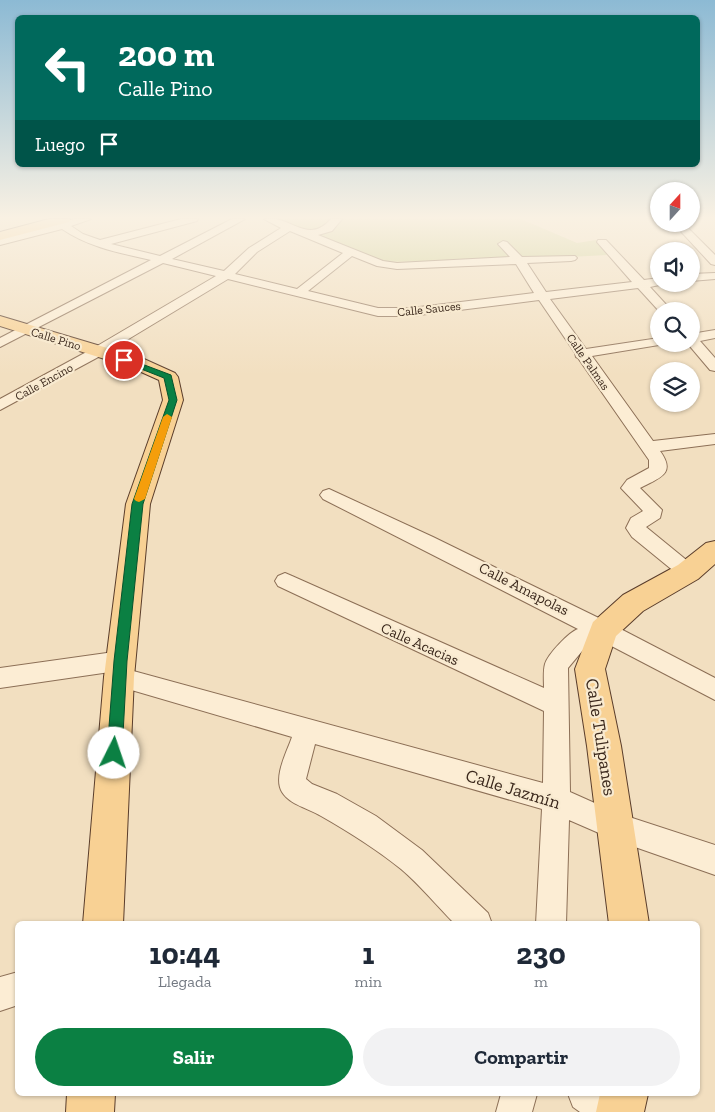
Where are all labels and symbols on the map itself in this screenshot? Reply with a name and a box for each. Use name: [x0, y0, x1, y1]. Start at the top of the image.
north arrow: [650, 182, 700, 232]
street label: Calle Sauces: [397, 299, 461, 319]
street label: Calle Pino: [29, 325, 83, 353]
street label: Calle Palmas: [563, 331, 613, 393]
pin: [103, 339, 145, 381]
street label: Calle Encino: [13, 360, 75, 404]
street label: Calle Amapolas: [476, 559, 572, 619]
street label: Calle Acacias: [378, 619, 462, 669]
street label: Calle Tulipanes: [581, 677, 621, 797]
position arrow: [87, 726, 139, 778]
street label: Calle Jazmín: [463, 764, 564, 814]

